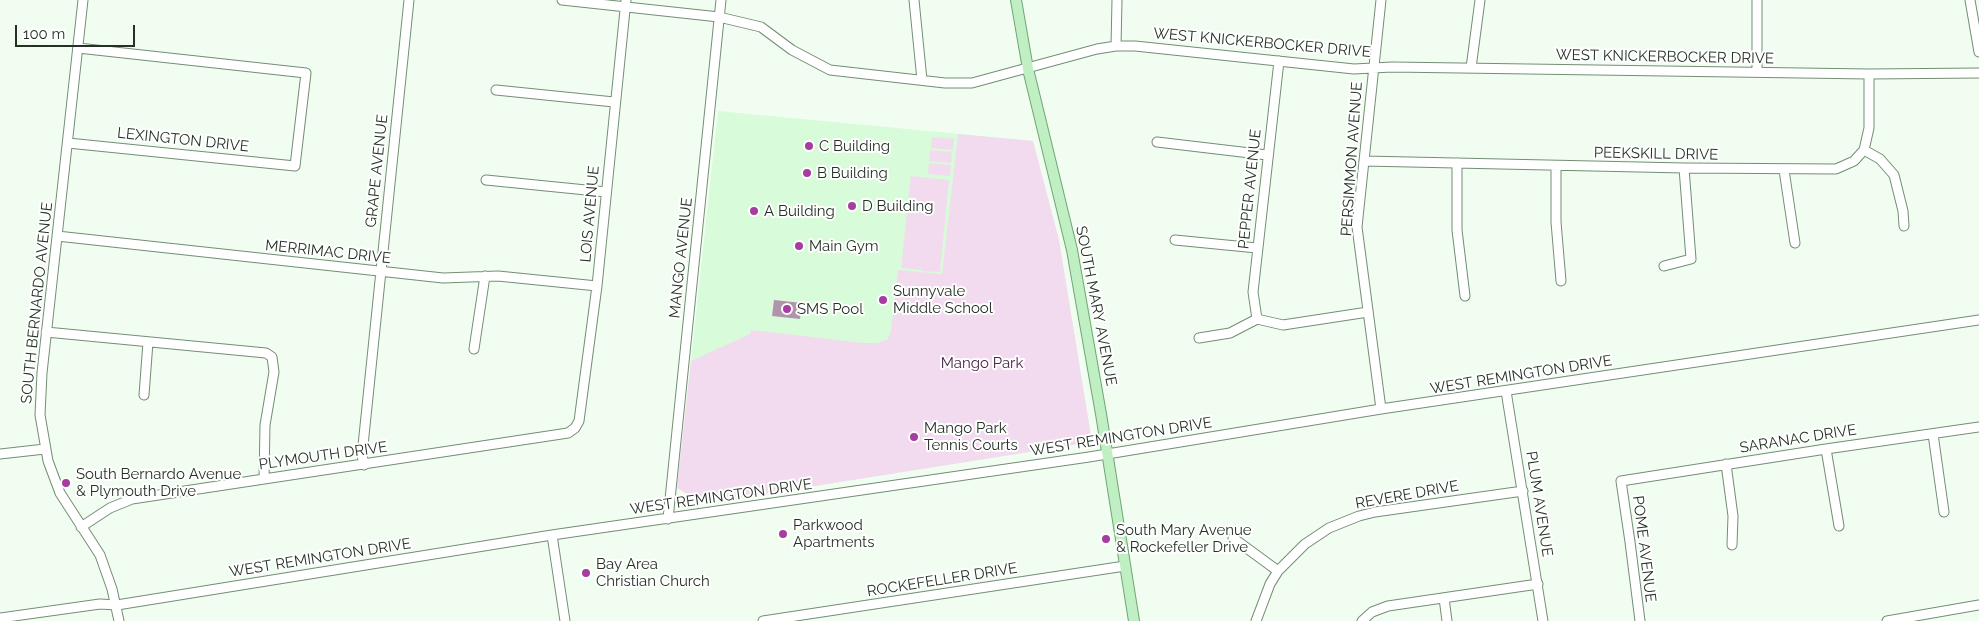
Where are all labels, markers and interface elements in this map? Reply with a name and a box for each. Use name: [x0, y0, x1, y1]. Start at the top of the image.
scale bar: [18, 15, 138, 47]
text: 100 m: [23, 25, 65, 43]
street label: WEST KNICKERBOCKER DRIVE: [1153, 25, 1371, 61]
street label: WEST KNICKERBOCKER DRIVE: [1556, 46, 1774, 68]
street label: PERSIMMON AVENUE: [1338, 81, 1366, 237]
street label: GRAPE AVENUE: [362, 114, 392, 228]
street label: LEXINGTON DRIVE: [116, 124, 250, 156]
street label: PEPPER AVENUE: [1235, 128, 1265, 250]
place label: C Building: [819, 137, 890, 155]
marker: C Building: [803, 140, 815, 152]
street label: PEEKSKILL DRIVE: [1594, 144, 1718, 164]
place label: B Building: [817, 164, 888, 182]
street label: LOIS AVENUE: [577, 165, 603, 263]
marker: B Building: [801, 167, 813, 179]
street label: MANGO AVENUE: [666, 197, 696, 319]
place label: D Building: [862, 197, 933, 215]
marker: D Building: [846, 200, 858, 212]
street label: SOUTH BERNARDO AVENUE: [17, 201, 57, 405]
place label: A Building: [764, 202, 835, 220]
marker: A Building: [748, 205, 760, 217]
street label: SOUTH MARY AVENUE: [1072, 224, 1120, 388]
street label: MERRIMAC DRIVE: [264, 236, 392, 268]
place label: Main Gym: [809, 237, 879, 255]
marker: Main Gym: [793, 240, 805, 252]
place label: Sunnyvale Middle School: [893, 282, 993, 317]
marker: Sunnyvale Middle School: [877, 294, 889, 306]
place label: SMS Pool: [797, 300, 863, 318]
marker: SMS Pool: [781, 303, 793, 315]
street label: WEST REMINGTON DRIVE: [1429, 352, 1613, 398]
park label: Mango Park: [941, 354, 1023, 372]
street label: WEST REMINGTON DRIVE: [1029, 414, 1213, 460]
place label: Mango Park Tennis Courts: [924, 419, 1018, 454]
street label: SARANAC DRIVE: [1738, 421, 1858, 457]
marker: Mango Park Tennis Courts: [908, 431, 920, 443]
street label: PLYMOUTH DRIVE: [258, 438, 388, 474]
street label: PLUM AVENUE: [1522, 450, 1556, 558]
place label: South Bernardo Avenue & Plymouth Drive: [76, 465, 241, 500]
street label: WEST REMINGTON DRIVE: [629, 475, 813, 519]
marker: South Bernardo Avenue & Plymouth Drive: [60, 477, 72, 489]
street label: REVERE DRIVE: [1354, 477, 1460, 513]
street label: POME AVENUE: [1629, 495, 1659, 603]
place label: Parkwood Apartments: [793, 516, 874, 551]
place label: South Mary Avenue & Rockefeller Drive: [1116, 521, 1252, 556]
marker: Parkwood Apartments: [777, 528, 789, 540]
marker: South Mary Avenue & Rockefeller Drive: [1100, 533, 1112, 545]
street label: WEST REMINGTON DRIVE: [228, 535, 412, 581]
place label: Bay Area Christian Church: [596, 555, 710, 590]
street label: ROCKEFELLER DRIVE: [866, 559, 1018, 601]
marker: Bay Area Christian Church: [580, 567, 592, 579]

